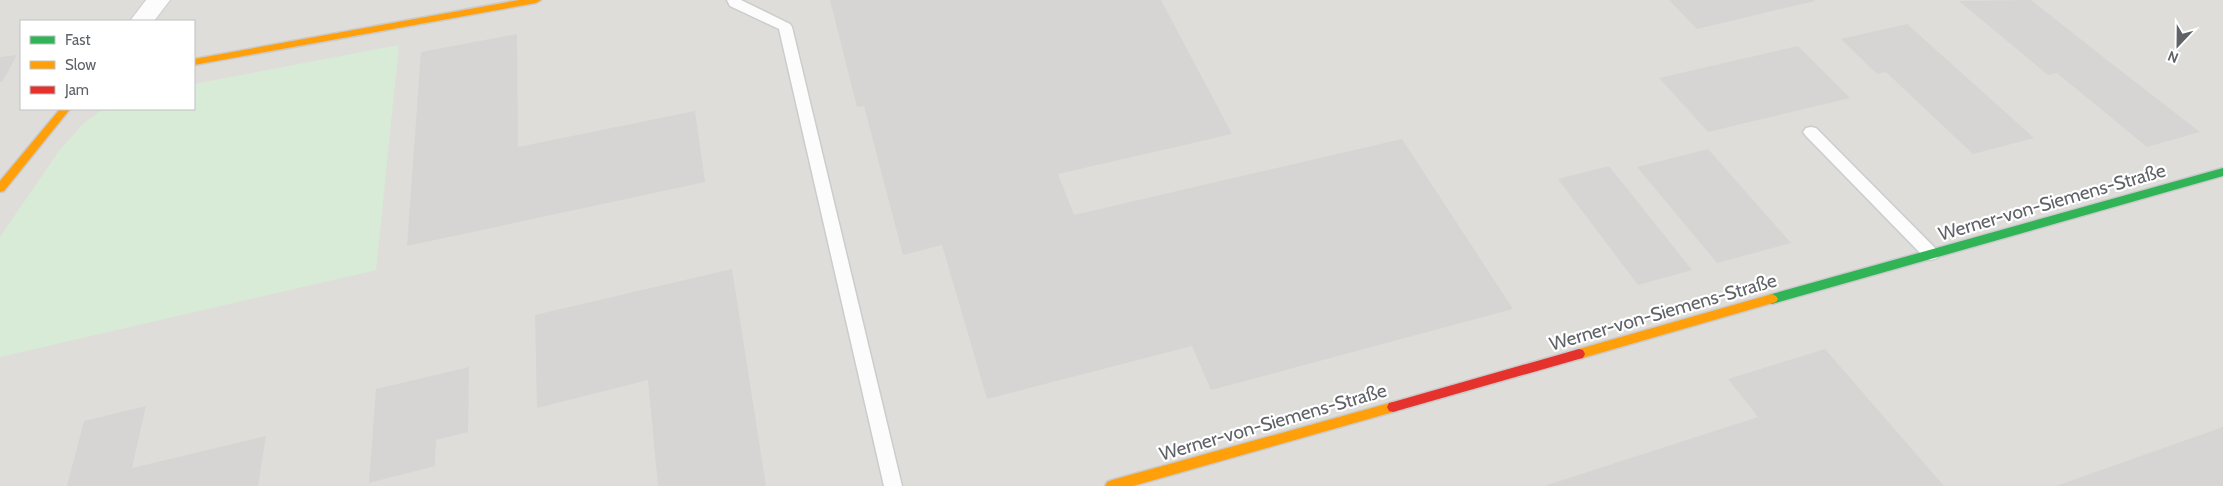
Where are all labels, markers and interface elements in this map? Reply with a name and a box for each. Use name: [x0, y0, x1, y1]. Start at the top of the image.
legend: [20, 20, 195, 110]
north arrow: [2153, 20, 2203, 70]
text: Fast: [65, 31, 90, 49]
text: N: [2165, 47, 2181, 67]
text: Slow: [65, 56, 96, 74]
text: Jam: [64, 81, 89, 99]
street label: Werner-von-Siemens-Straße: [1936, 158, 2168, 245]
street label: Werner-von-Siemens-Straße: [1547, 268, 1779, 355]
street label: Werner-von-Siemens-Straße: [1157, 378, 1389, 465]

